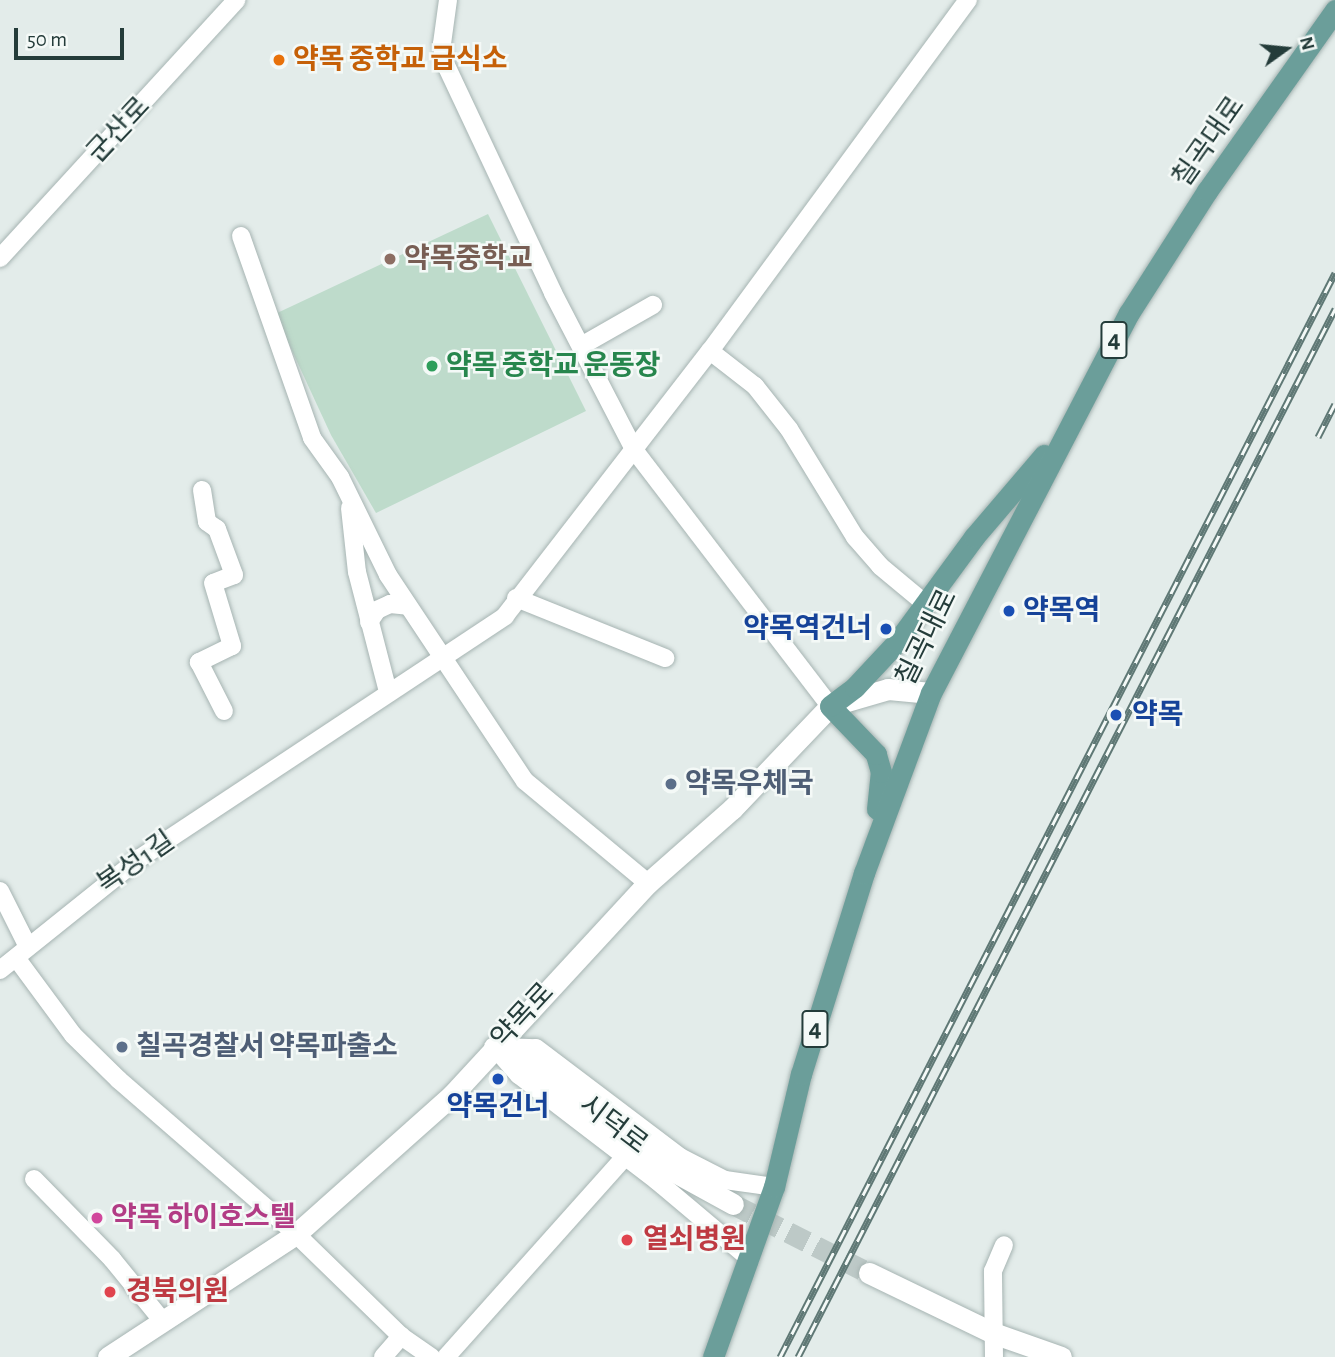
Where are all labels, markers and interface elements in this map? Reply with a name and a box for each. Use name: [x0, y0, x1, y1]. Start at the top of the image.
scale bar: [18, 14, 128, 58]
north arrow: [1251, 14, 1321, 84]
text: 50 m: [27, 29, 67, 50]
text: N: [1296, 35, 1318, 52]
place label: 약목 중학교 급식소: [293, 43, 508, 77]
marker: 약목 중학교 급식소: [271, 52, 287, 68]
street label: 군산로: [80, 90, 158, 170]
street label: 칠곡대로: [1166, 90, 1252, 194]
place label: 약목중학교: [404, 242, 533, 276]
marker: 약목중학교: [382, 251, 398, 267]
road number: 4: [1100, 318, 1128, 362]
place label: 약목 중학교 운동장: [446, 349, 661, 383]
marker: 약목 중학교 운동장: [424, 358, 440, 374]
street label: 칠곡대로: [889, 584, 965, 692]
place label: 약목역: [1023, 594, 1100, 628]
marker: 약목역: [1001, 603, 1017, 619]
place label: 약목역건너: [743, 612, 872, 646]
marker: 약목역건너: [878, 621, 894, 637]
place label: 약목: [1132, 698, 1184, 732]
marker: 약목: [1106, 705, 1126, 725]
place label: 약목우체국: [685, 767, 814, 801]
marker: 약목우체국: [663, 776, 679, 792]
street label: 복성1길: [91, 824, 181, 902]
street label: 약목로: [484, 976, 562, 1056]
road number: 4: [801, 1006, 829, 1052]
place label: 칠곡경찰서 약목파출소: [136, 1030, 398, 1064]
marker: 칠곡경찰서 약목파출소: [114, 1039, 130, 1055]
marker: 약목건너: [490, 1071, 506, 1087]
street label: 시덕로: [572, 1088, 654, 1162]
place label: 약목건너: [446, 1090, 550, 1124]
place label: 약목 하이호스텔: [111, 1201, 296, 1235]
marker: 약목 하이호스텔: [89, 1210, 105, 1226]
place label: 열쇠병원: [643, 1223, 746, 1257]
marker: 열쇠병원: [617, 1230, 637, 1250]
place label: 경북의원: [126, 1275, 229, 1309]
marker: 경북의원: [100, 1282, 120, 1302]

